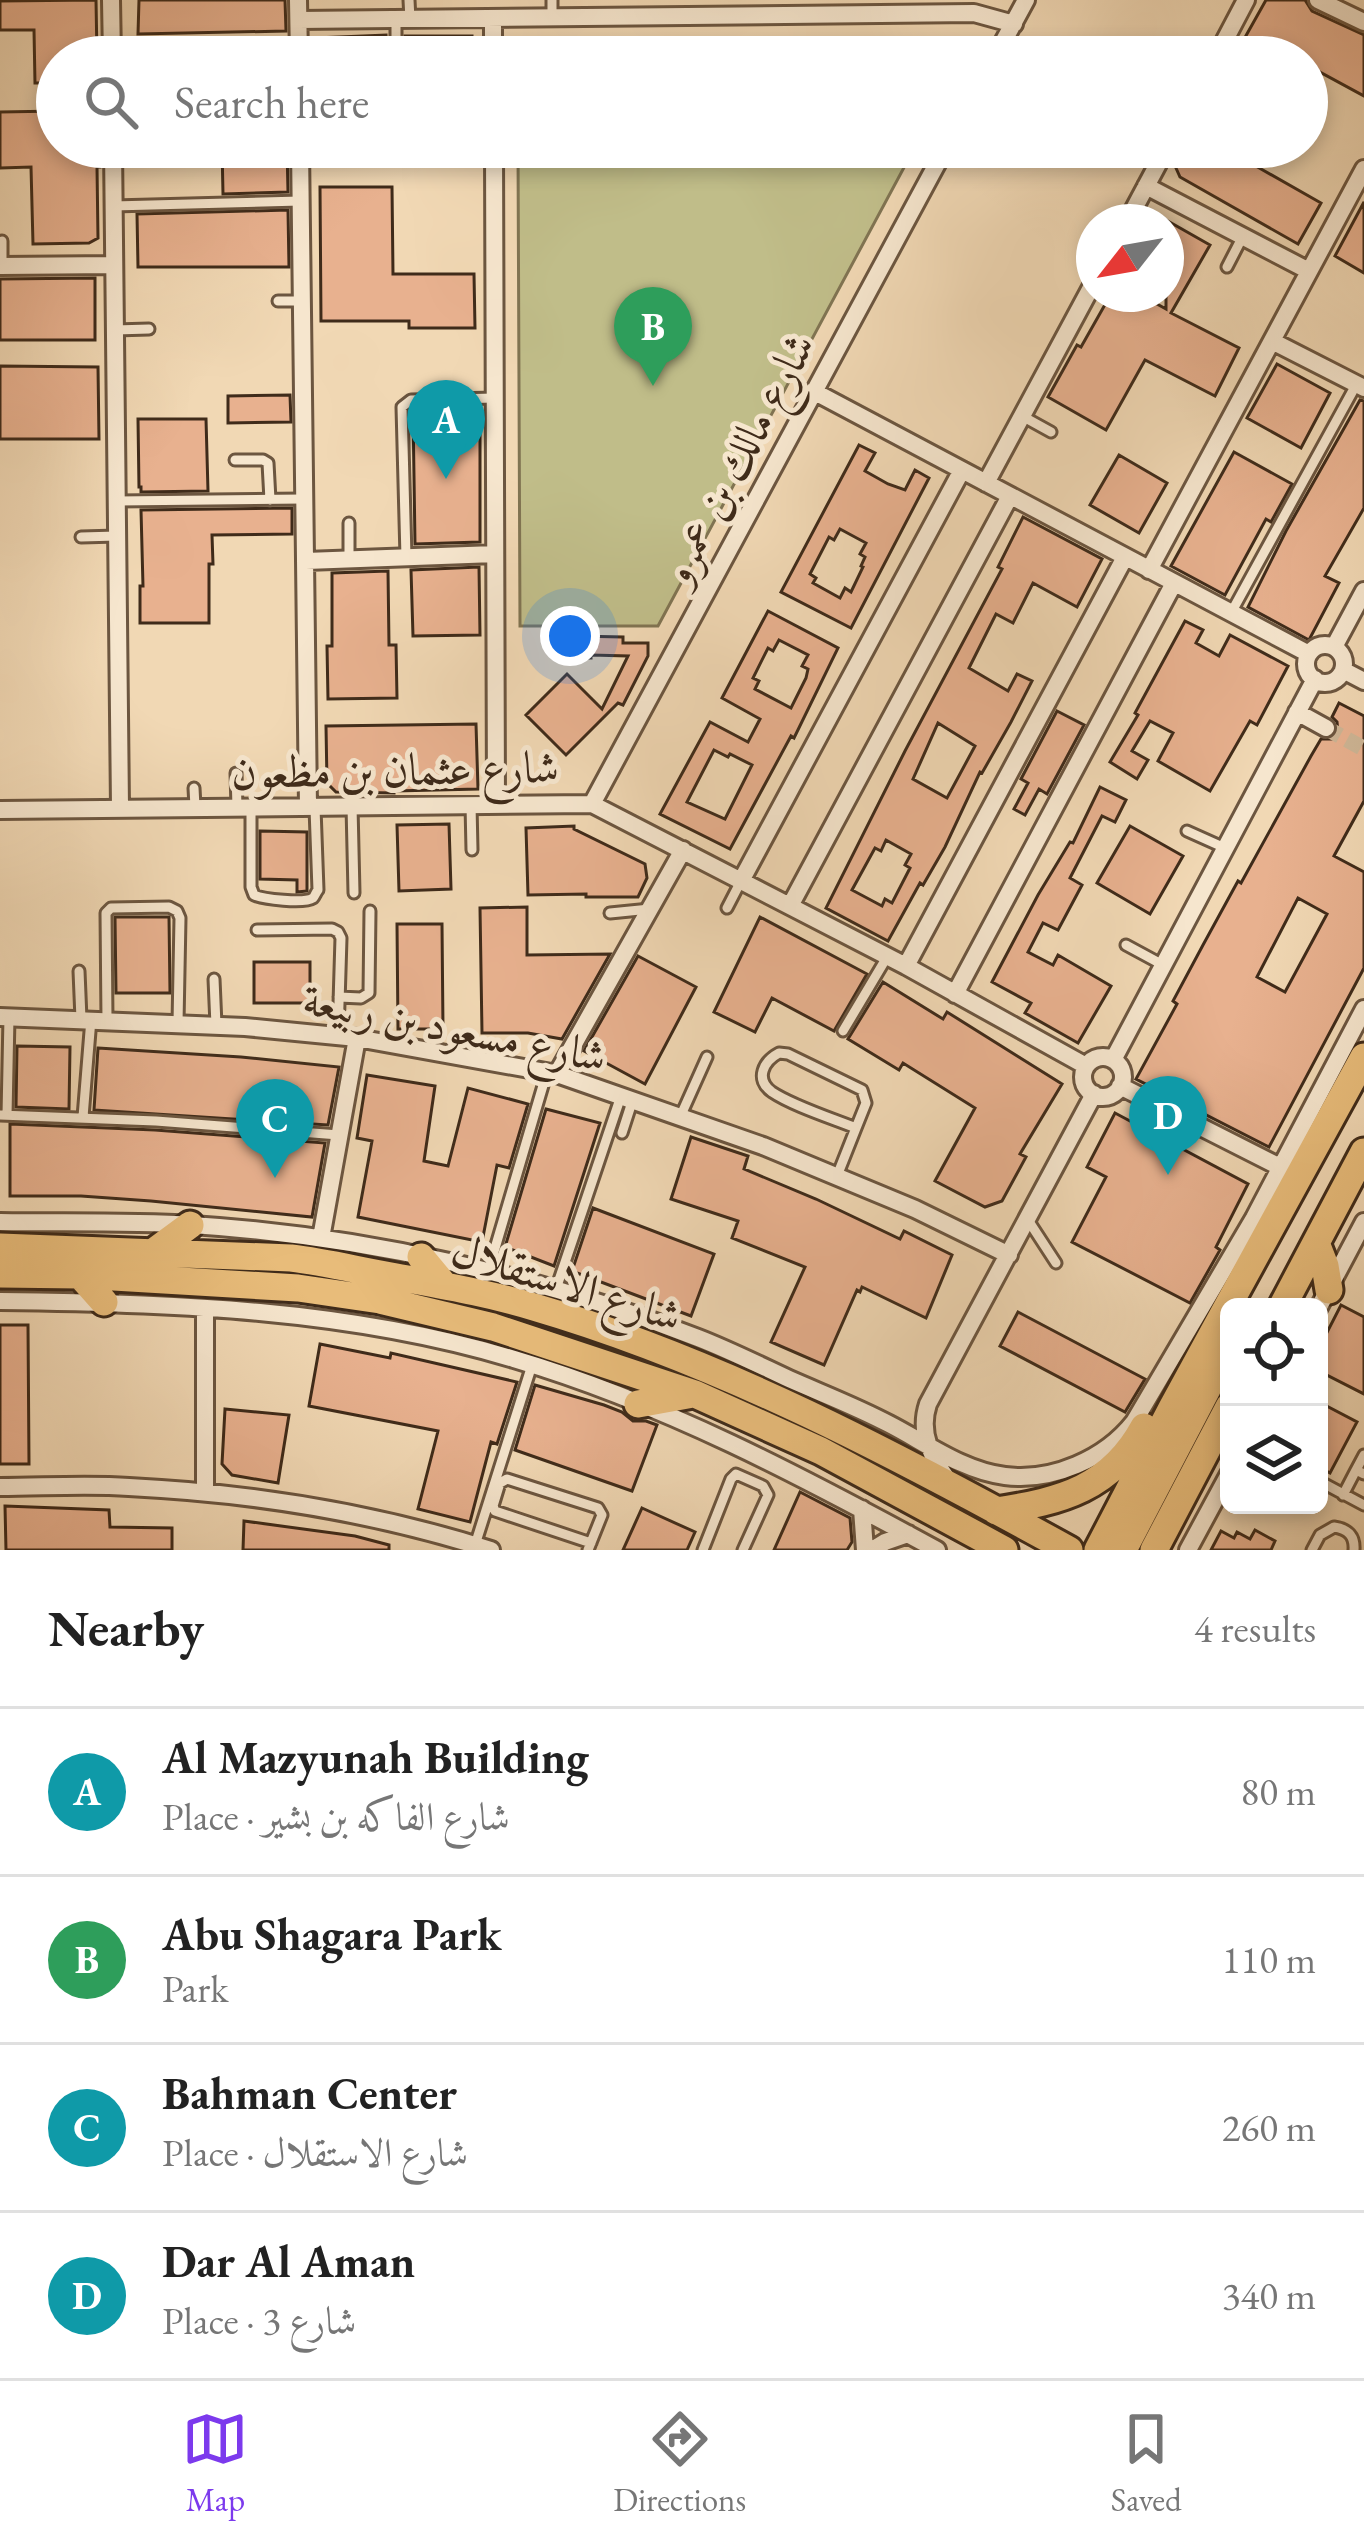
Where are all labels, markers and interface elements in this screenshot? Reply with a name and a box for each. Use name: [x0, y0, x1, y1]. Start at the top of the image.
search box: [36, 36, 1328, 168]
icon: search: [78, 69, 144, 135]
text: Search here: [174, 73, 369, 131]
north arrow: [1076, 204, 1184, 312]
pin: B: [614, 287, 692, 386]
street label: شارع مالك بن عمرو: [645, 322, 836, 602]
pin: A: [407, 380, 485, 479]
your location: [540, 606, 600, 666]
street label: شارع عثمان بن مظعون: [230, 737, 560, 810]
street label: شارع مسعود بن ربيعة: [297, 969, 612, 1094]
pin: D: [1129, 1076, 1207, 1175]
pin: C: [236, 1079, 314, 1178]
street label: شارع الاستقلال: [442, 1220, 689, 1353]
map controls: [1220, 1298, 1328, 1514]
button: locate: [1220, 1298, 1328, 1406]
button: layers: [1220, 1406, 1328, 1514]
text: Nearby: [48, 1595, 204, 1661]
text: 4 results: [1194, 1603, 1316, 1654]
text: Al Mazyunah Building: [162, 1728, 589, 1786]
text: A: [73, 1766, 101, 1817]
text: 80 m: [1240, 1766, 1316, 1817]
text: Place · شارع الفاكه بن بشير: [162, 1791, 510, 1842]
text: Abu Shagara Park: [162, 1905, 502, 1963]
text: B: [75, 1934, 99, 1985]
text: 110 m: [1222, 1934, 1316, 1985]
text: Park: [162, 1963, 228, 2014]
text: Bahman Center: [162, 2064, 457, 2122]
text: C: [73, 2102, 101, 2153]
text: 260 m: [1222, 2102, 1316, 2153]
text: Place · شارع الاستقلال: [162, 2127, 468, 2178]
text: Dar Al Aman: [162, 2232, 415, 2290]
text: D: [72, 2270, 102, 2321]
text: 340 m: [1222, 2270, 1316, 2321]
text: Place · شارع 3: [162, 2295, 356, 2346]
tab: Map: [182, 2406, 248, 2521]
tab: Directions: [613, 2406, 746, 2521]
tab: Saved: [1111, 2406, 1182, 2521]

